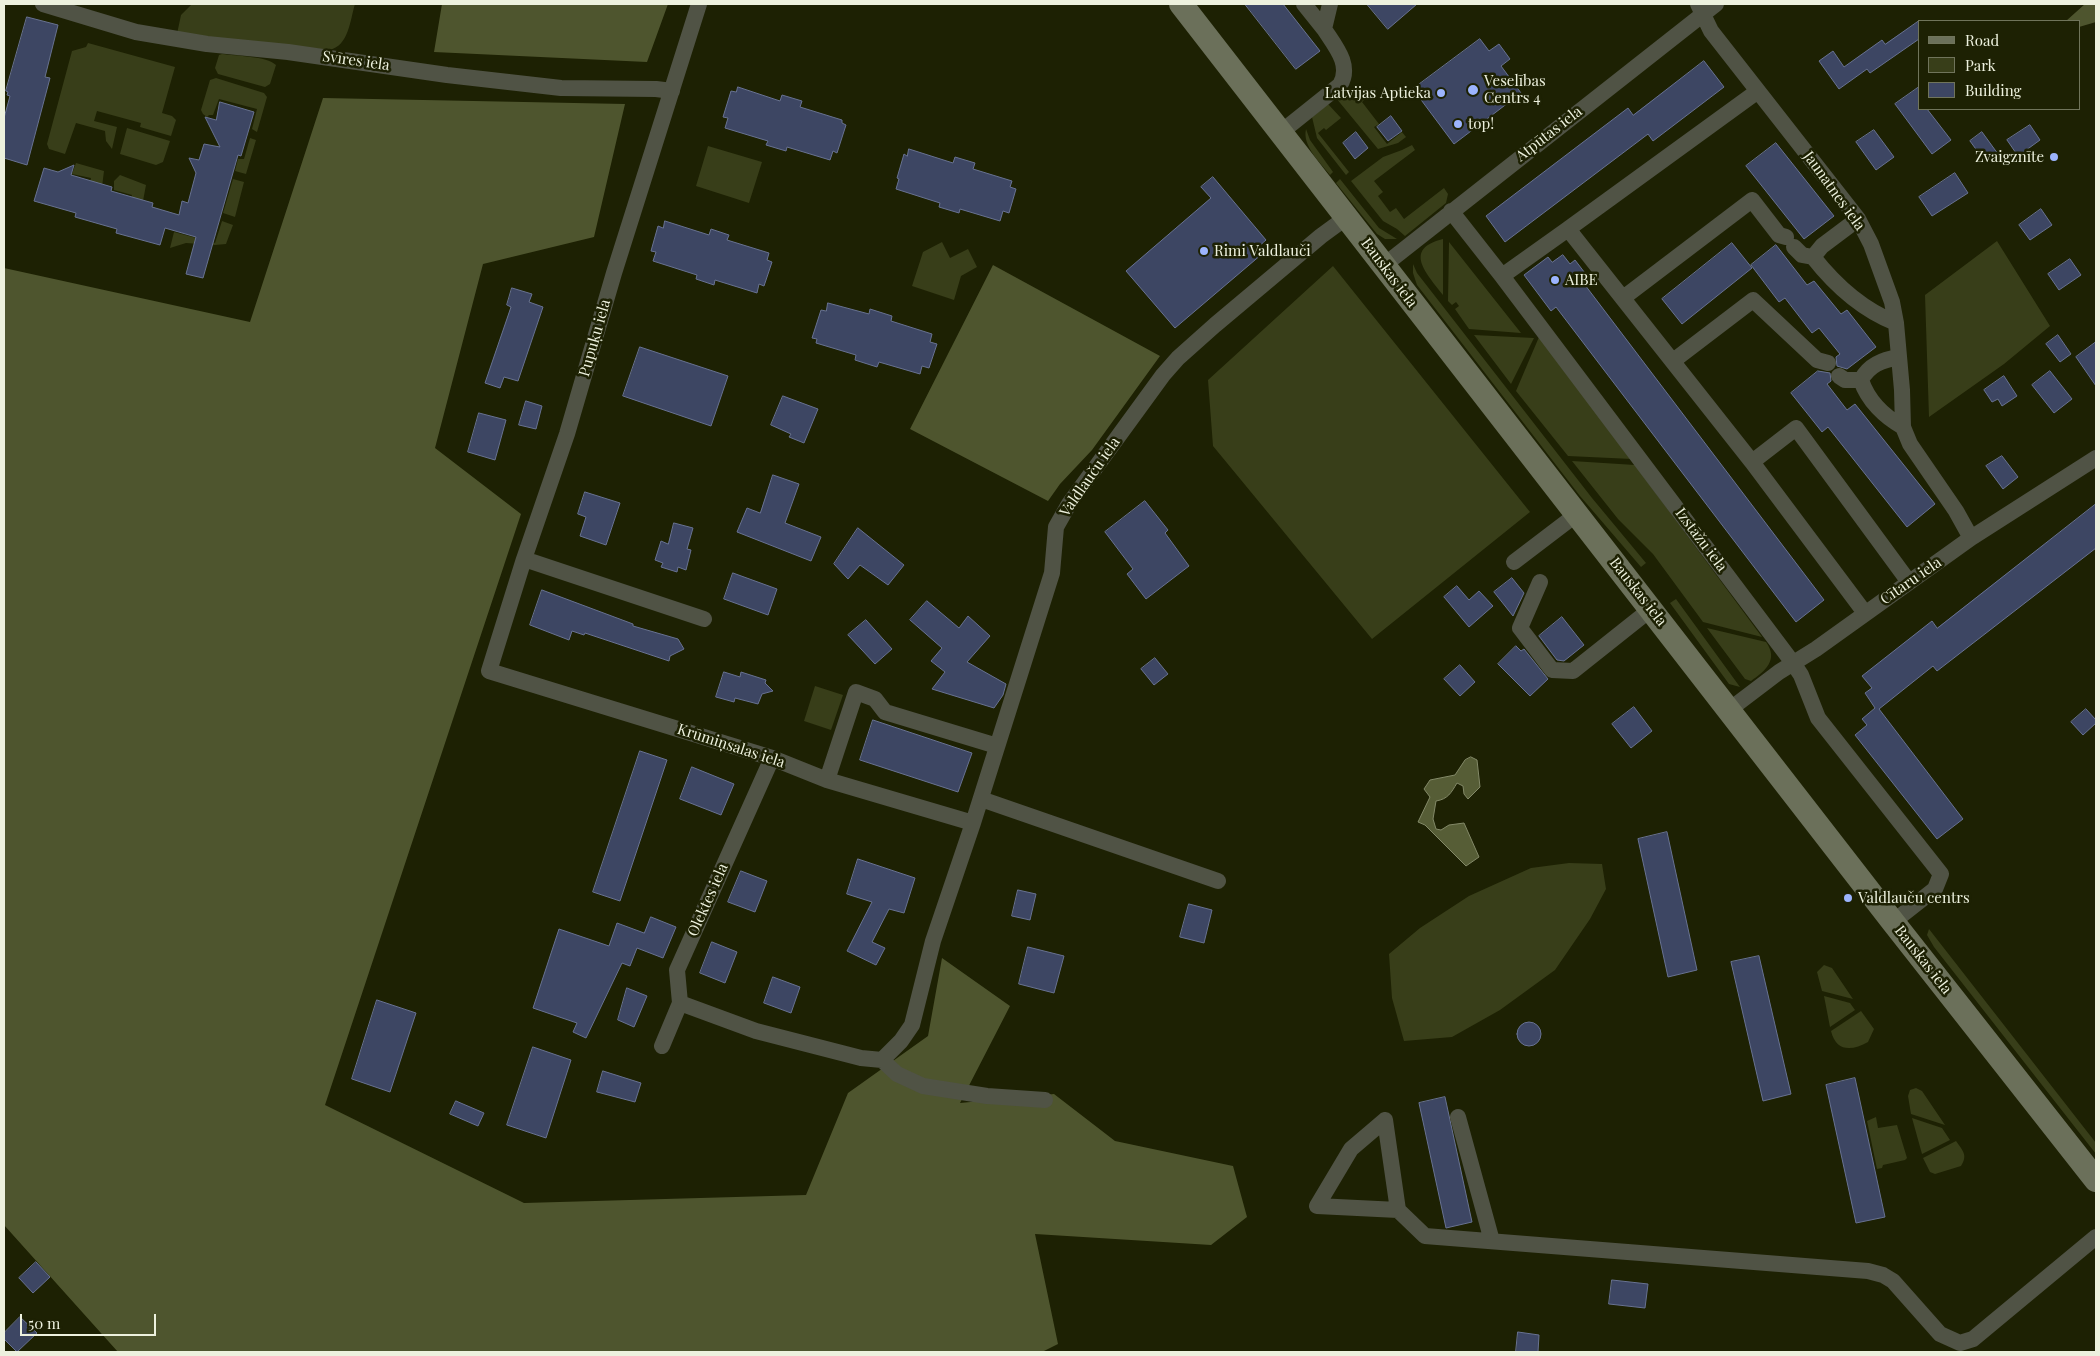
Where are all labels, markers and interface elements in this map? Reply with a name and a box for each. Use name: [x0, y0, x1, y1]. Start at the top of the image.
legend: [1918, 20, 2080, 110]
text: Road: [1965, 30, 1999, 50]
street label: Svīres iela: [321, 47, 391, 75]
text: Park: [1965, 55, 1996, 75]
place label: Veselības Centrs 4: [1484, 72, 1546, 107]
text: Building: [1965, 80, 2021, 100]
marker: Veselības Centrs 4: [1466, 83, 1480, 97]
place label: Latvijas Aptieka: [1325, 84, 1431, 102]
marker: Latvijas Aptieka: [1435, 87, 1447, 99]
street label: Atpūtas iela: [1512, 103, 1586, 165]
place label: top!: [1468, 115, 1494, 133]
marker: top!: [1452, 118, 1464, 130]
street label: Jaunatnes iela: [1799, 148, 1869, 234]
place label: Zvaigznīte: [1975, 148, 2044, 166]
marker: Zvaigznīte: [2048, 151, 2060, 163]
street label: Bauskas iela: [1357, 235, 1421, 311]
place label: Rimi Valdlauči: [1214, 242, 1311, 260]
marker: Rimi Valdlauči: [1198, 245, 1210, 257]
place label: AIBE: [1565, 271, 1598, 289]
marker: AIBE: [1549, 274, 1561, 286]
street label: Pupuķu iela: [575, 297, 615, 379]
street label: Valdlauču iela: [1056, 434, 1124, 520]
street label: Izstāžu iela: [1671, 505, 1731, 575]
street label: Cītaru iela: [1877, 553, 1945, 609]
street label: Bauskas iela: [1606, 554, 1670, 630]
street label: Krūmiņsalas iela: [675, 720, 787, 772]
street label: Olektes iela: [684, 861, 732, 939]
place label: Valdlauču centrs: [1858, 889, 1970, 907]
marker: Valdlauču centrs: [1842, 892, 1854, 904]
street label: Bauskas iela: [1891, 922, 1955, 998]
scale bar: [22, 1304, 159, 1336]
text: 50 m: [28, 1313, 60, 1333]

